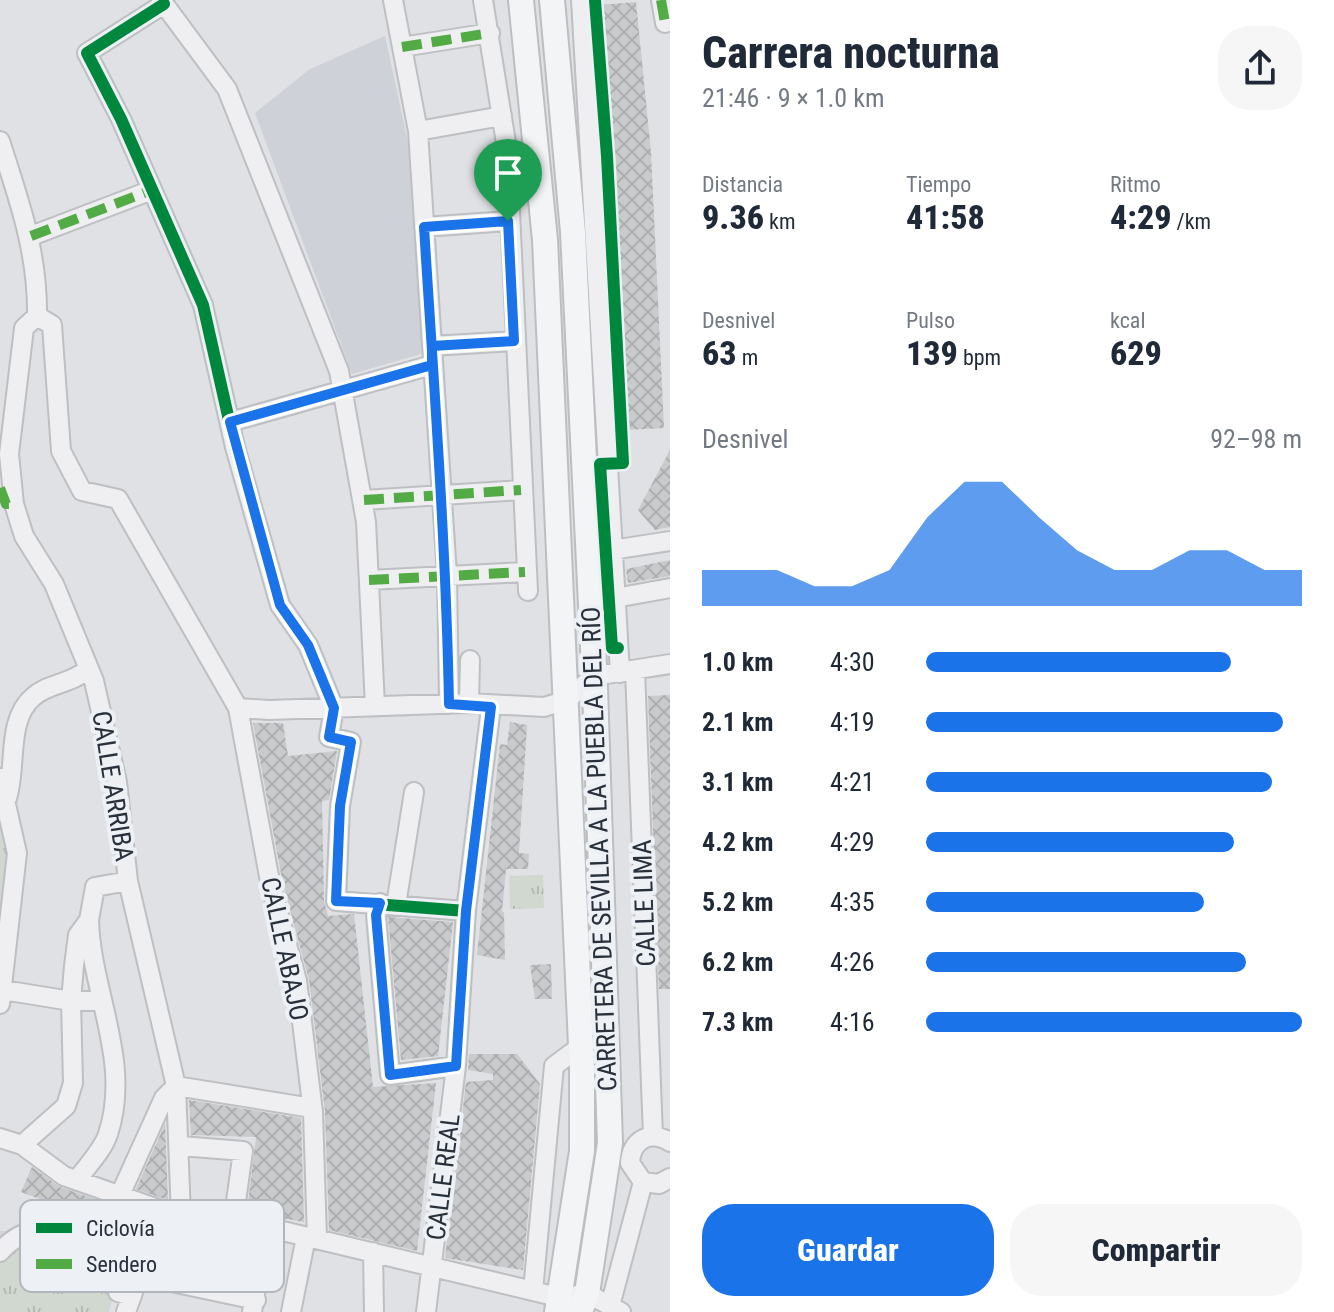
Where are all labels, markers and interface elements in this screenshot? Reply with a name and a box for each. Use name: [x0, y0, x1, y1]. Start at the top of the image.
button: share: [1218, 26, 1302, 110]
text: Carrera nocturna: [702, 27, 1000, 79]
text: 21:46 · 9 × 1.0 km: [702, 83, 884, 113]
pin: [474, 139, 542, 221]
icon: arrive: [486, 151, 530, 195]
text: Distancia: [702, 172, 783, 197]
text: Tiempo: [906, 172, 971, 197]
text: Ritmo: [1110, 172, 1161, 197]
text: 9.36: [702, 197, 764, 237]
text: 41:58: [906, 197, 985, 237]
text: 4:29: [1110, 197, 1171, 237]
text: km: [764, 209, 795, 234]
text: /km: [1171, 209, 1211, 234]
text: Desnivel: [702, 308, 775, 333]
text: Pulso: [906, 308, 955, 333]
text: kcal: [1110, 308, 1145, 333]
text: 63: [702, 333, 737, 373]
text: 139: [906, 333, 958, 373]
text: 629: [1110, 333, 1162, 373]
text: m: [737, 345, 758, 370]
text: bpm: [958, 345, 1001, 370]
text: Desnivel: [702, 424, 789, 454]
text: 92–98 m: [1210, 424, 1302, 454]
street label: CARRETERA DE SEVILLA A LA PUEBLA DEL RÍO: [576, 606, 622, 1092]
text: 1.0 km: [702, 647, 774, 677]
text: 4:30: [830, 647, 875, 677]
text: 2.1 km: [702, 707, 774, 737]
text: 4:19: [830, 707, 875, 737]
street label: CALLE ARRIBA: [86, 709, 140, 863]
text: 3.1 km: [702, 767, 774, 797]
text: 4:21: [830, 767, 875, 797]
text: 4.2 km: [702, 827, 774, 857]
text: 4:29: [830, 827, 875, 857]
street label: CALLE LIMA: [627, 839, 661, 967]
street label: CALLE ABAJO: [255, 875, 315, 1023]
text: 5.2 km: [702, 887, 774, 917]
text: 4:35: [830, 887, 875, 917]
text: 6.2 km: [702, 947, 774, 977]
text: 4:26: [830, 947, 875, 977]
text: 7.3 km: [702, 1007, 774, 1037]
text: 4:16: [830, 1007, 875, 1037]
street label: CALLE REAL: [420, 1112, 466, 1242]
legend: [20, 1200, 284, 1292]
button: Guardar: [702, 1204, 994, 1296]
button: Compartir: [1010, 1204, 1302, 1296]
text: Ciclovía: [86, 1216, 155, 1241]
text: Sendero: [86, 1252, 157, 1277]

